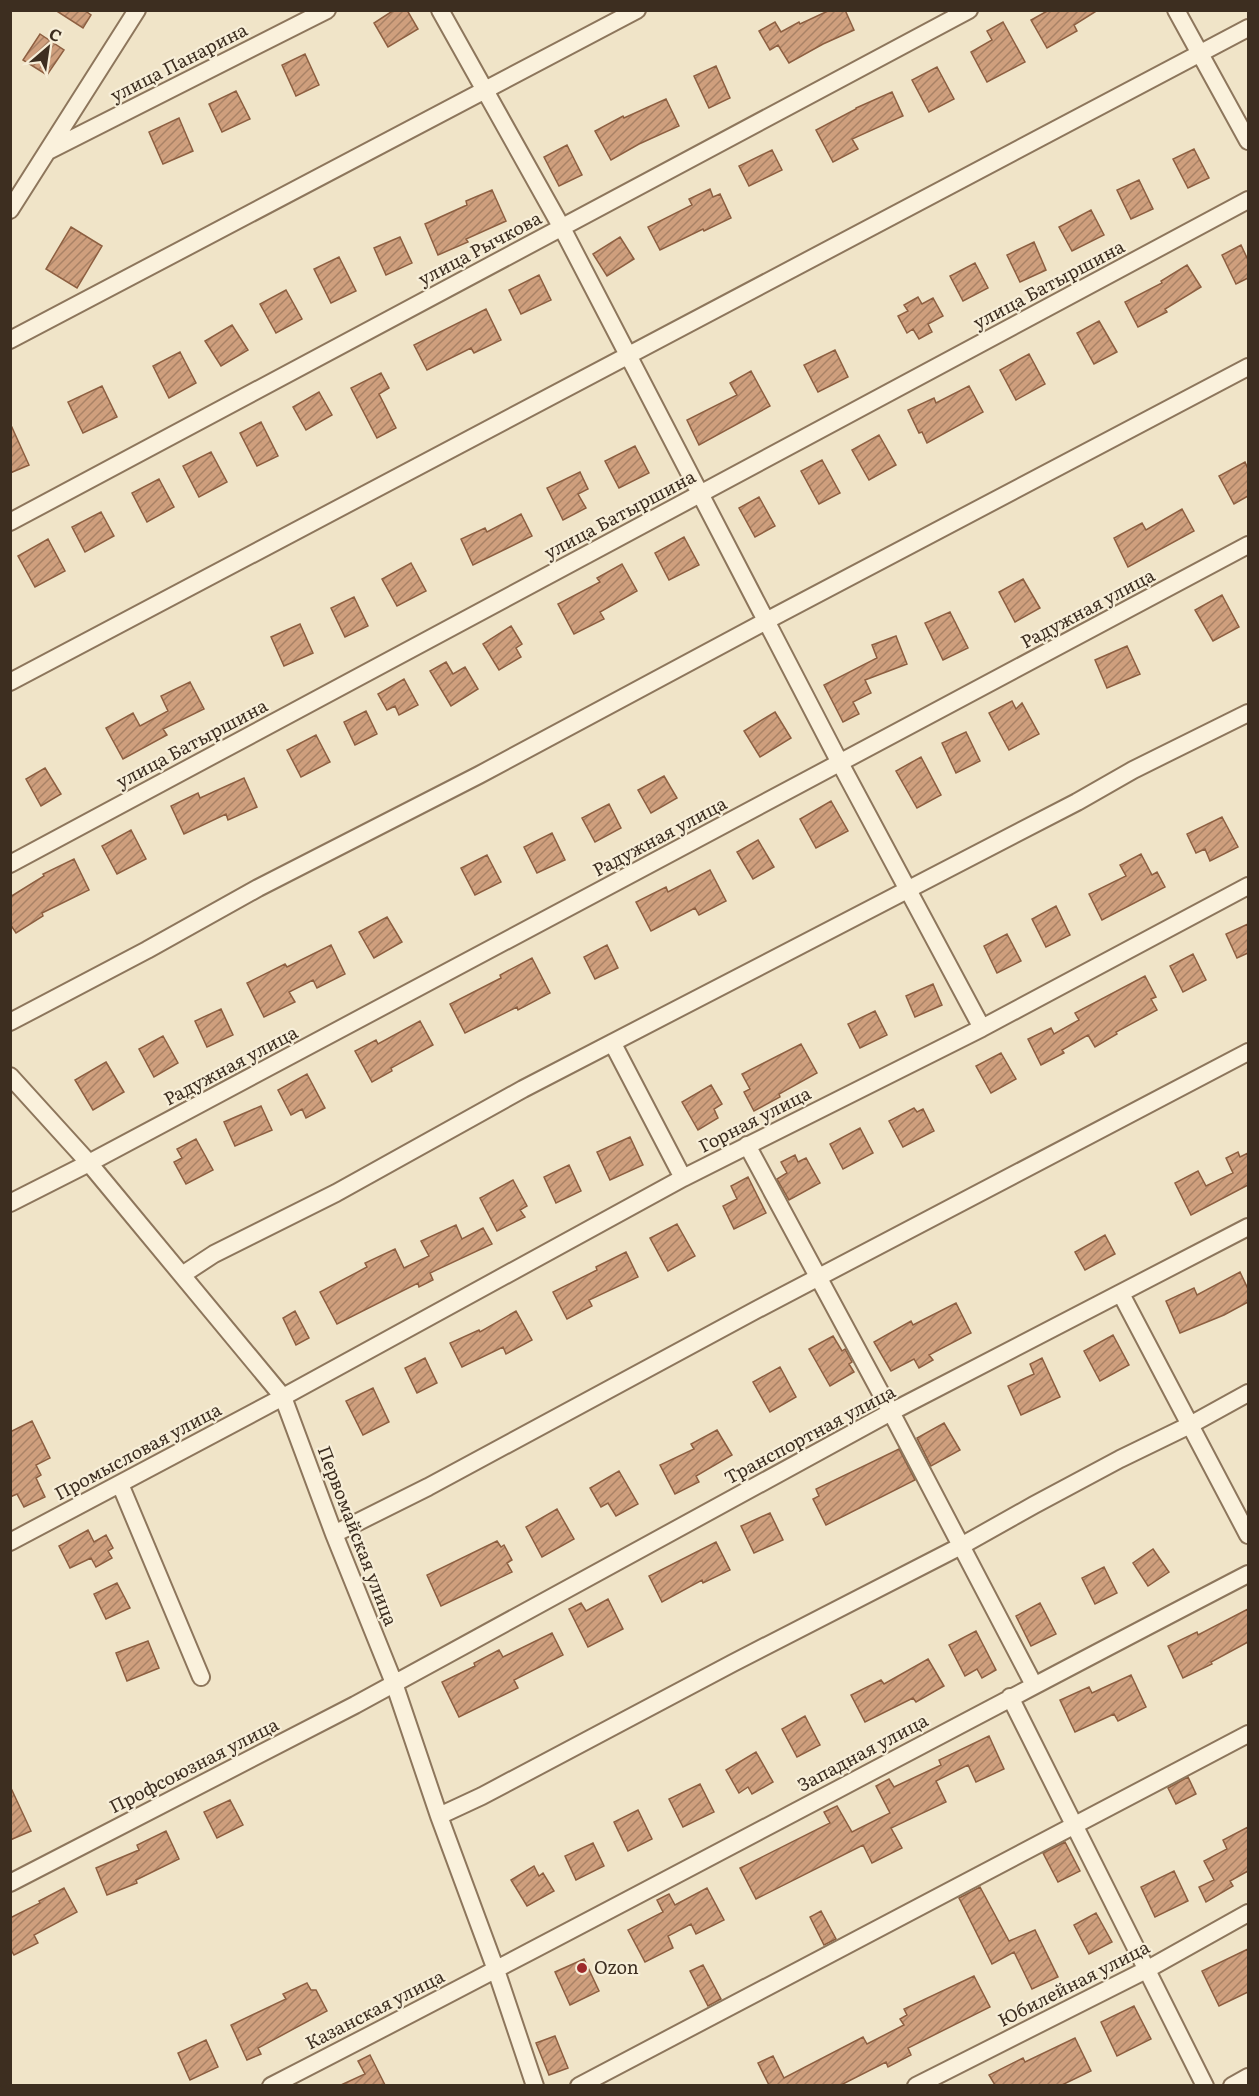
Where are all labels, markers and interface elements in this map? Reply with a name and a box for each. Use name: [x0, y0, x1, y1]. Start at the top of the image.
street label: улица Панарина: [105, 15, 252, 108]
north arrow: [18, 18, 78, 78]
text: С: [45, 21, 67, 47]
street label: улица Рычкова: [413, 204, 546, 292]
street label: улица Батыршина: [968, 232, 1129, 335]
street label: улица Батыршина: [539, 462, 700, 565]
street label: Радужная улица: [1015, 561, 1159, 654]
street label: улица Батыршина: [111, 691, 272, 794]
street label: Радужная улица: [587, 789, 731, 882]
street label: Радужная улица: [158, 1018, 302, 1111]
street label: Горная улица: [694, 1079, 815, 1159]
street label: Транспортная улица: [719, 1377, 900, 1490]
street label: Промысловая улица: [49, 1395, 226, 1506]
street label: Первомайская улица: [312, 1441, 405, 1630]
street label: Западная улица: [792, 1706, 933, 1798]
street label: Профсоюзная улица: [104, 1710, 283, 1819]
street label: Юбилейная улица: [993, 1933, 1154, 2033]
place label: Ozon: [594, 1953, 639, 1980]
marker: Ozon: [575, 1961, 589, 1975]
street label: Казанская улица: [300, 1962, 449, 2055]

